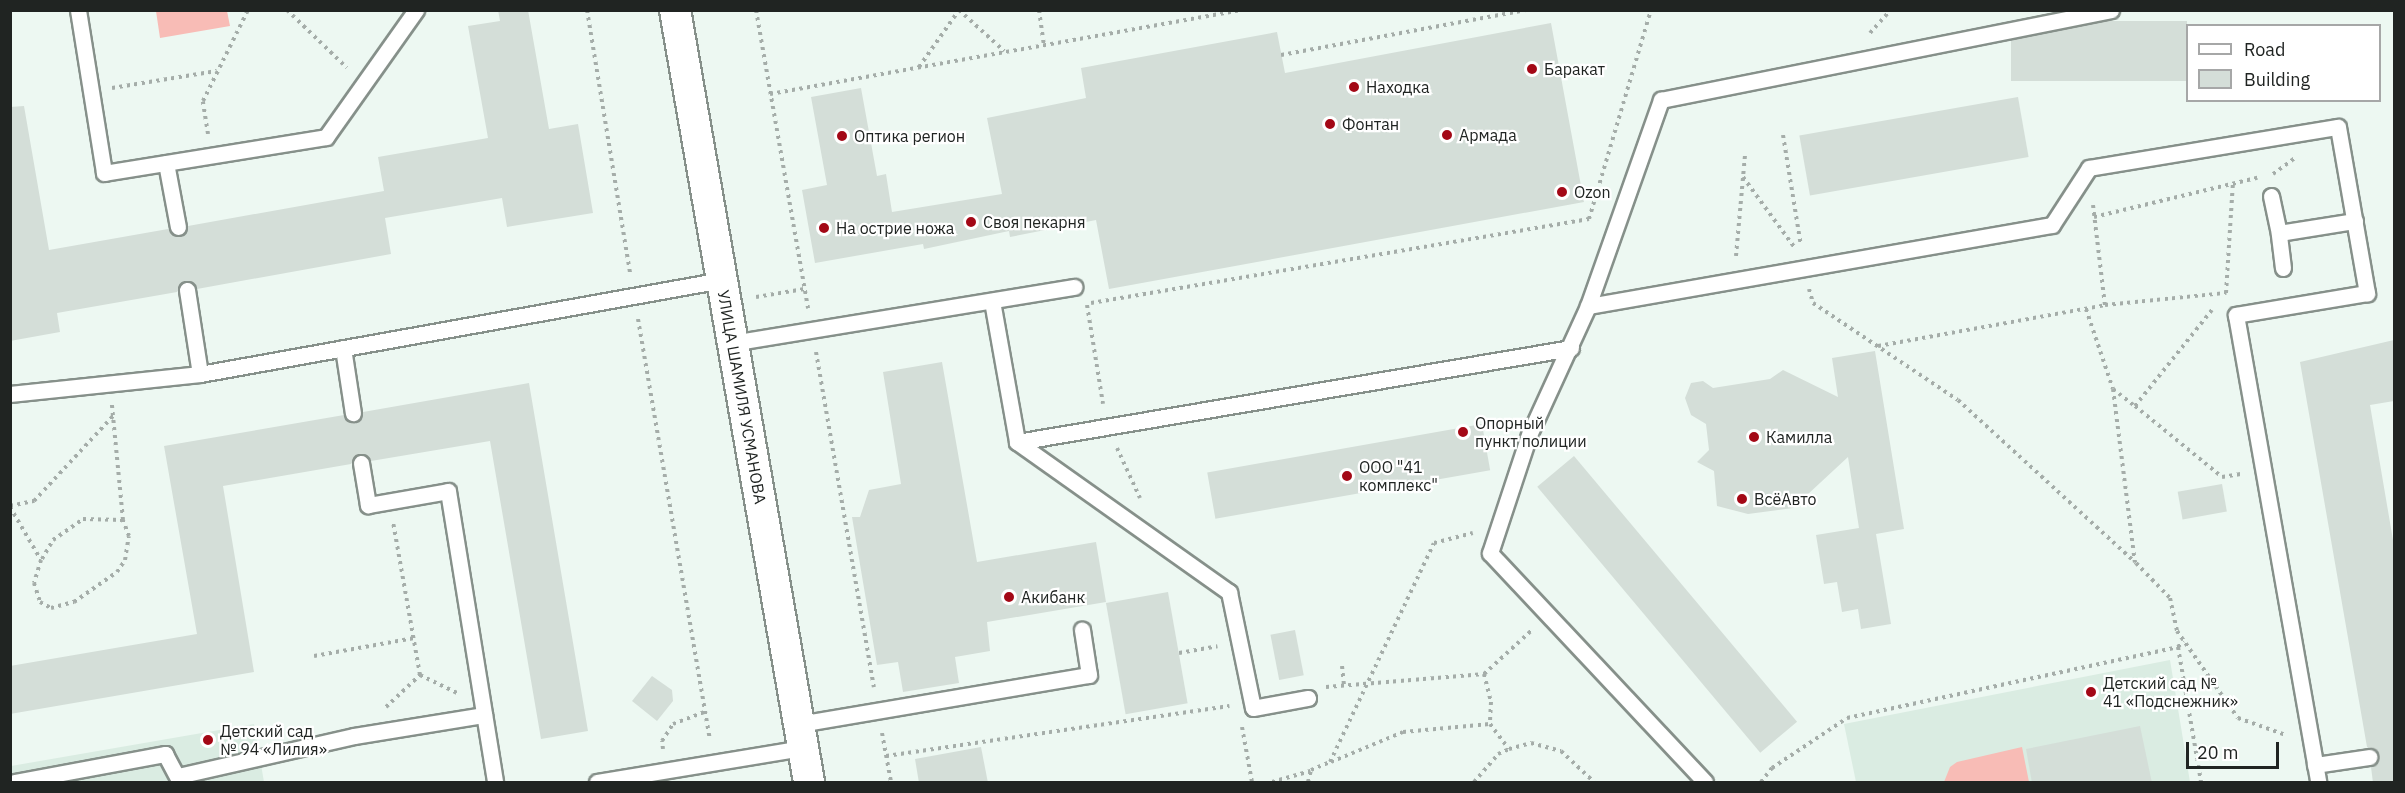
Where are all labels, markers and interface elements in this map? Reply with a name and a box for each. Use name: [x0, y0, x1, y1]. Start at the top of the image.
legend: [2186, 24, 2381, 102]
text: Road: [2244, 38, 2285, 61]
place label: Баракат: [1544, 59, 1605, 79]
marker: Баракат: [1525, 62, 1539, 76]
text: Building: [2244, 68, 2310, 91]
place label: Находка: [1366, 77, 1430, 97]
marker: Находка: [1347, 80, 1361, 94]
place label: Фонтан: [1342, 114, 1399, 134]
marker: Фонтан: [1323, 117, 1337, 131]
place label: Армада: [1459, 125, 1517, 145]
place label: Оптика регион: [854, 126, 965, 146]
marker: Армада: [1440, 128, 1454, 142]
marker: Оптика регион: [835, 129, 849, 143]
place label: Ozon: [1574, 182, 1611, 202]
marker: Ozon: [1555, 185, 1569, 199]
place label: Своя пекарня: [983, 212, 1086, 232]
marker: Своя пекарня: [964, 215, 978, 229]
place label: На острие ножа: [836, 218, 954, 238]
marker: На острие ножа: [817, 221, 831, 235]
street label: УЛИЦА ШАМИЛЯ УСМАНОВА: [714, 289, 770, 505]
place label: Опорный пункт полиции: [1475, 413, 1587, 451]
marker: Опорный пункт полиции: [1456, 425, 1470, 439]
place label: Камилла: [1766, 427, 1832, 447]
marker: Камилла: [1747, 430, 1761, 444]
place label: ООО "41 комплекс": [1359, 457, 1438, 495]
marker: ООО "41 комплекс": [1340, 469, 1354, 483]
place label: ВсёАвто: [1754, 489, 1816, 509]
marker: ВсёАвто: [1735, 492, 1749, 506]
place label: Акибанк: [1021, 587, 1085, 607]
marker: Акибанк: [1002, 590, 1016, 604]
place label: Детский сад № 41 «Подснежник»: [2103, 673, 2238, 711]
marker: Детский сад № 41 «Подснежник»: [2084, 685, 2098, 699]
place label: Детский сад № 94 «Лилия»: [220, 721, 327, 759]
scale bar: [2189, 730, 2282, 768]
marker: Детский сад № 94 «Лилия»: [201, 733, 215, 747]
text: 20 m: [2197, 741, 2239, 764]

